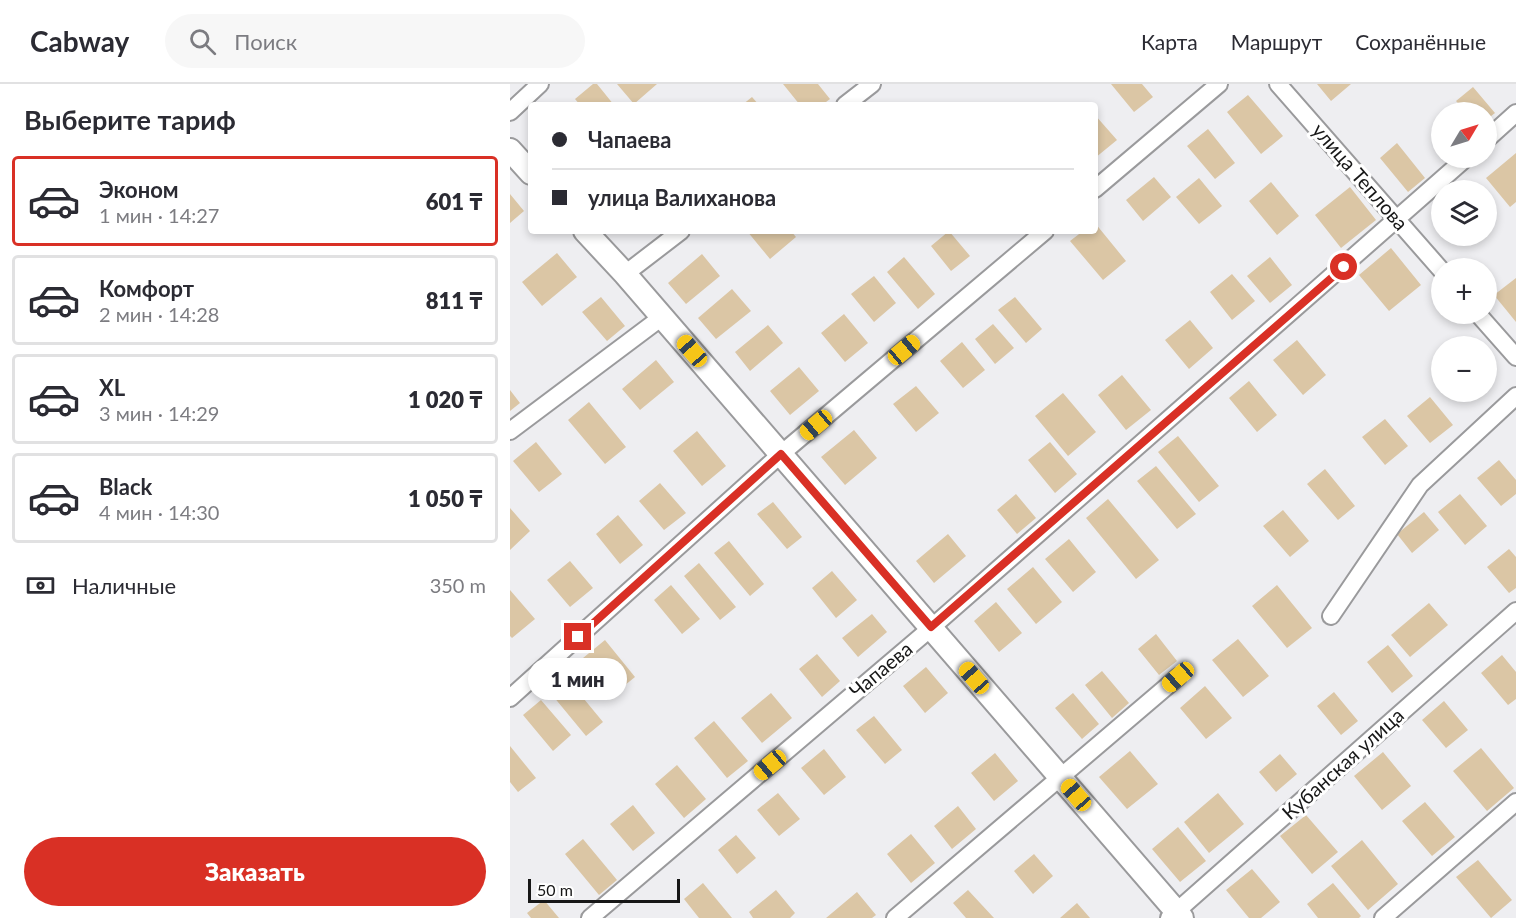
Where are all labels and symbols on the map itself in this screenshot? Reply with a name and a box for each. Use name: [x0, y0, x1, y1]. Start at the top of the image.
north arrow: [1431, 102, 1497, 168]
street label: улица Теплова: [1308, 118, 1414, 235]
route start: [1330, 253, 1357, 280]
car: [673, 332, 711, 370]
car: [884, 332, 924, 368]
car: [796, 407, 836, 443]
route end: [564, 623, 591, 650]
street label: Чапаева: [844, 636, 917, 702]
callout: 1 мин: [529, 658, 628, 700]
car: [1159, 658, 1197, 696]
car: [955, 659, 993, 697]
street label: Кубанская улица: [1277, 702, 1408, 824]
car: [750, 747, 790, 783]
car: [1057, 776, 1095, 814]
scale bar: [528, 876, 680, 904]

